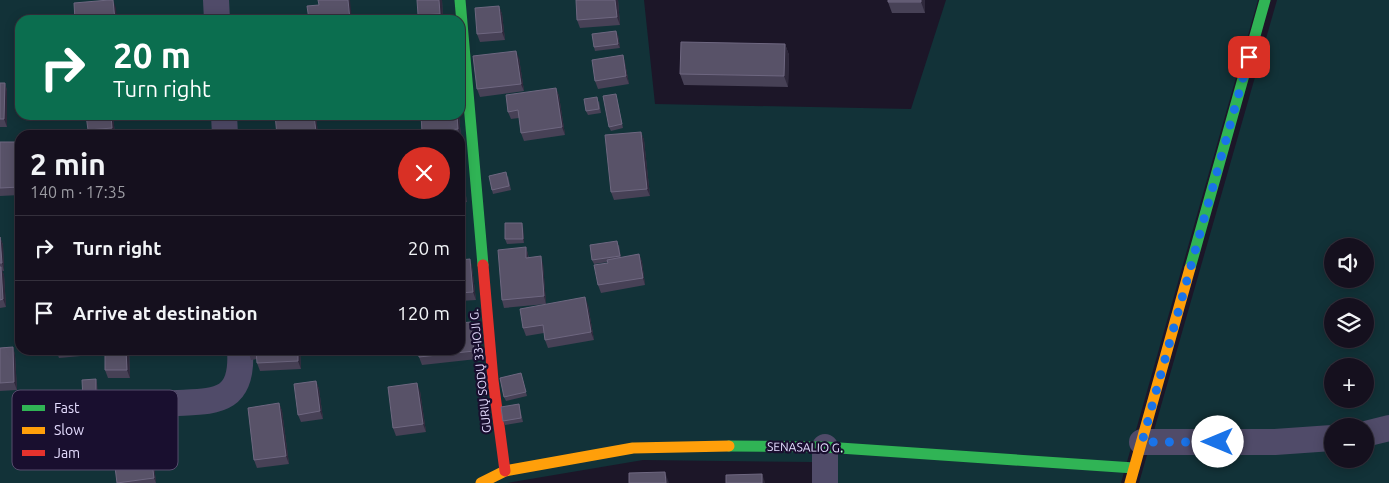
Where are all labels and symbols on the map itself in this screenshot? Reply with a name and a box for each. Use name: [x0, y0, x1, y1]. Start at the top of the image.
pin: [1228, 36, 1270, 78]
street label: GURIŲ SODŲ 33-IOJI G.: [467, 308, 493, 434]
legend: [12, 390, 178, 470]
text: Fast: [54, 400, 80, 416]
position arrow: [1191, 415, 1243, 467]
text: Slow: [54, 422, 84, 438]
street label: SENASALIO G.: [767, 440, 843, 454]
text: Jam: [54, 445, 80, 461]

